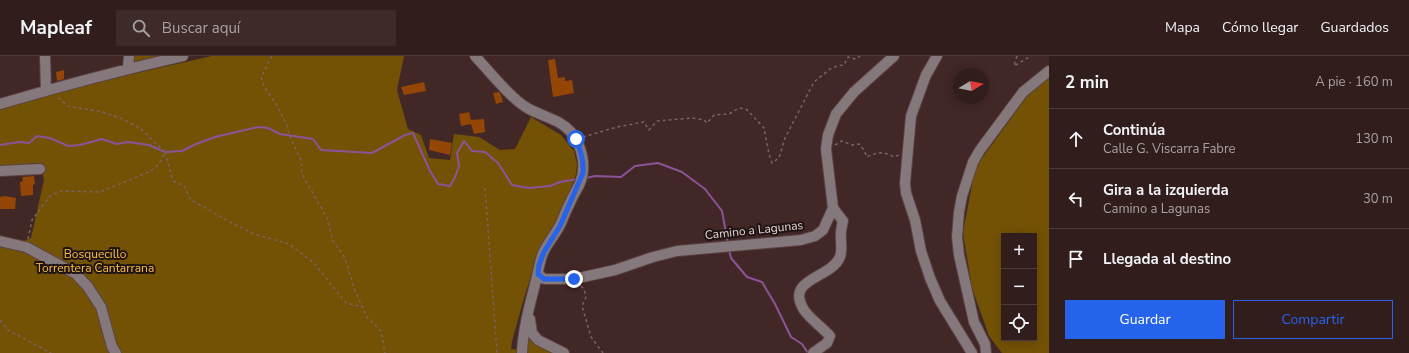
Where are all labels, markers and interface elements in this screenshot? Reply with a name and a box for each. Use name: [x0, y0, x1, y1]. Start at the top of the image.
search box: [116, 10, 396, 46]
text: Mapleaf: [20, 15, 92, 41]
icon: search: [130, 17, 152, 39]
text: Buscar aquí: [162, 18, 240, 38]
text: Mapa: [1165, 18, 1200, 37]
text: Cómo llegar: [1222, 18, 1298, 37]
text: Guardados: [1320, 18, 1389, 37]
north arrow: [953, 68, 989, 104]
text: 2 min: [1065, 71, 1109, 94]
text: A pie · 160 m: [1315, 73, 1393, 91]
text: Continúa: [1103, 120, 1165, 140]
icon: ahead: [1065, 128, 1087, 150]
route start: [567, 130, 585, 148]
text: 130 m: [1355, 130, 1393, 148]
text: Calle G. Viscarra Fabre: [1103, 140, 1235, 158]
text: Gira a la izquierda: [1103, 180, 1229, 200]
icon: left: [1065, 188, 1087, 210]
text: 30 m: [1363, 190, 1393, 208]
text: Camino a Lagunas: [1103, 200, 1210, 218]
street label: Camino a Lagunas: [704, 217, 804, 243]
map controls: [1001, 233, 1037, 341]
button: +: [1001, 233, 1037, 269]
park label: Bosquecillo Torrentera Cantarrana: [36, 246, 154, 276]
icon: arrive: [1065, 248, 1087, 270]
text: Llegada al destino: [1103, 249, 1231, 269]
button: −: [1001, 269, 1037, 305]
route end: [565, 270, 583, 288]
button: Guardar: [1065, 300, 1225, 339]
button: Compartir: [1233, 300, 1393, 339]
button: locate: [1001, 305, 1037, 341]

